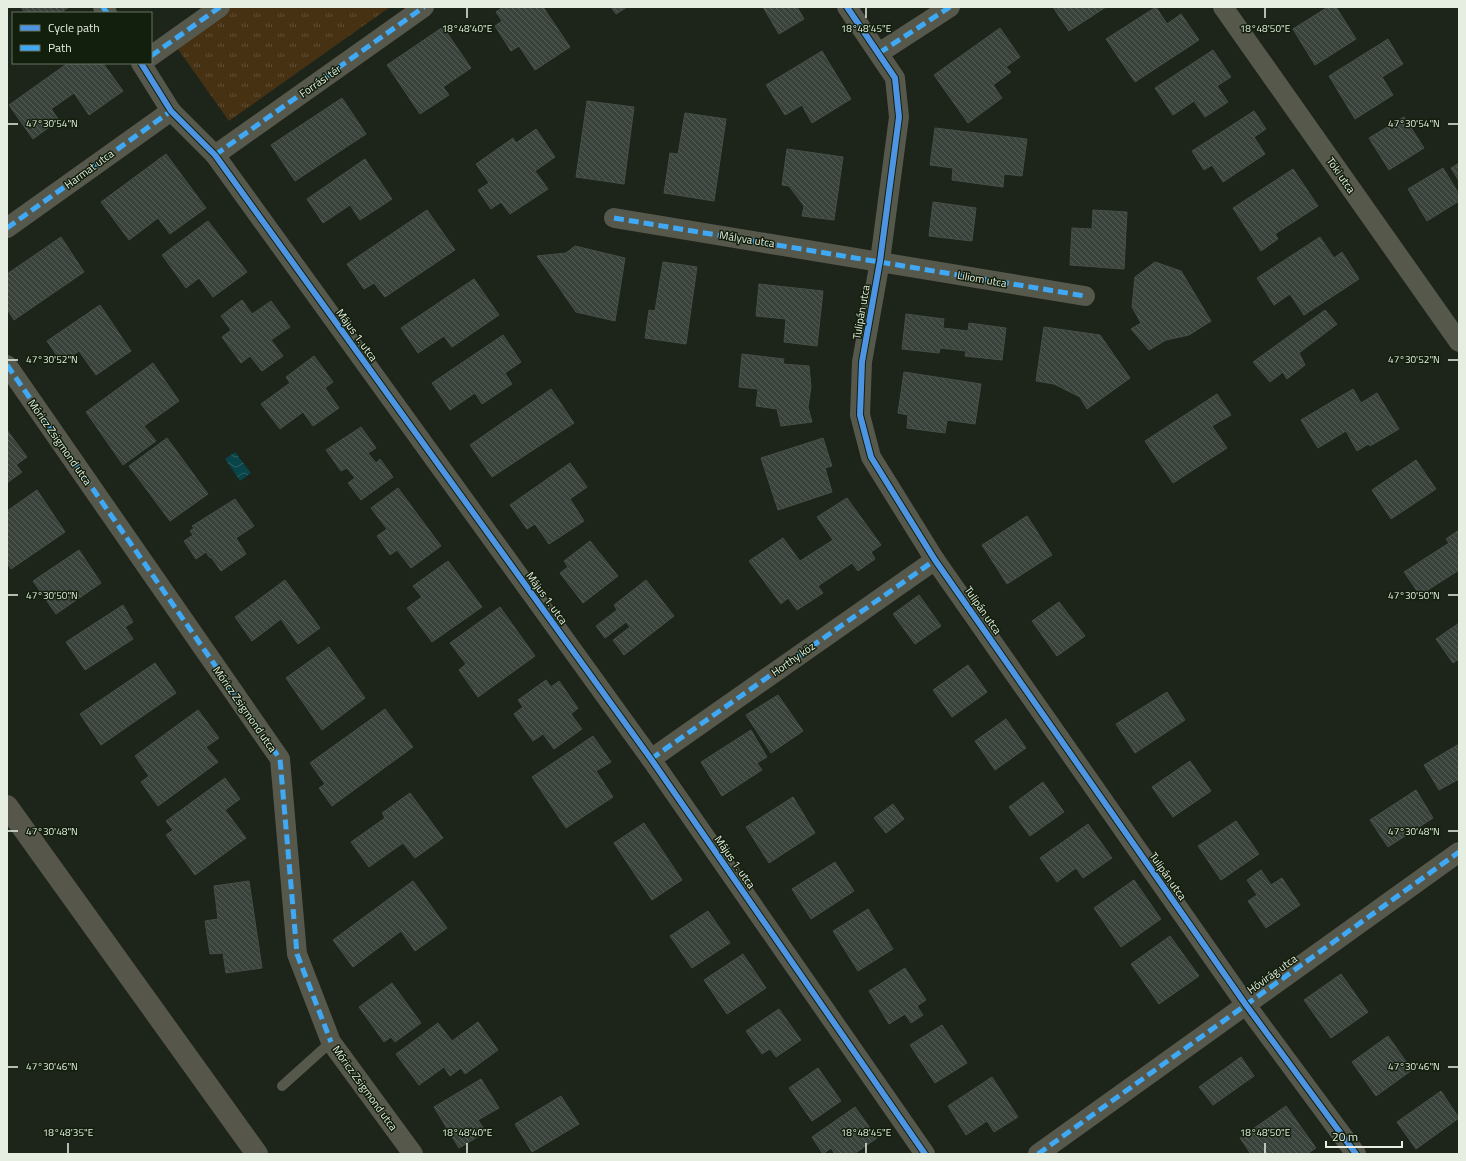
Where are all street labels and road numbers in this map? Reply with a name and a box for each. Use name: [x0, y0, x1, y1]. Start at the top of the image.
street label: Forrási tér: [296, 61, 344, 101]
street label: Harmat utca: [61, 145, 117, 192]
street label: Töki utca: [1323, 154, 1360, 197]
street label: Mályva utca: [718, 227, 776, 251]
street label: Liliom utca: [956, 267, 1009, 291]
street label: Tulipán utca: [848, 283, 874, 341]
street label: Május 1. utca: [332, 305, 382, 365]
street label: Móricz Zsigmond utca: [24, 396, 96, 489]
street label: Május 1. utca: [522, 568, 572, 628]
street label: Tulipán utca: [961, 583, 1006, 638]
street label: Horthy köz: [768, 638, 818, 680]
street label: Móricz Zsigmond utca: [209, 663, 281, 756]
street label: Május 1. utca: [711, 832, 759, 892]
street label: Tulipán utca: [1146, 849, 1191, 904]
street label: Hóvirág utca: [1244, 950, 1301, 998]
street label: Móricz Zsigmond utca: [329, 1042, 402, 1134]

